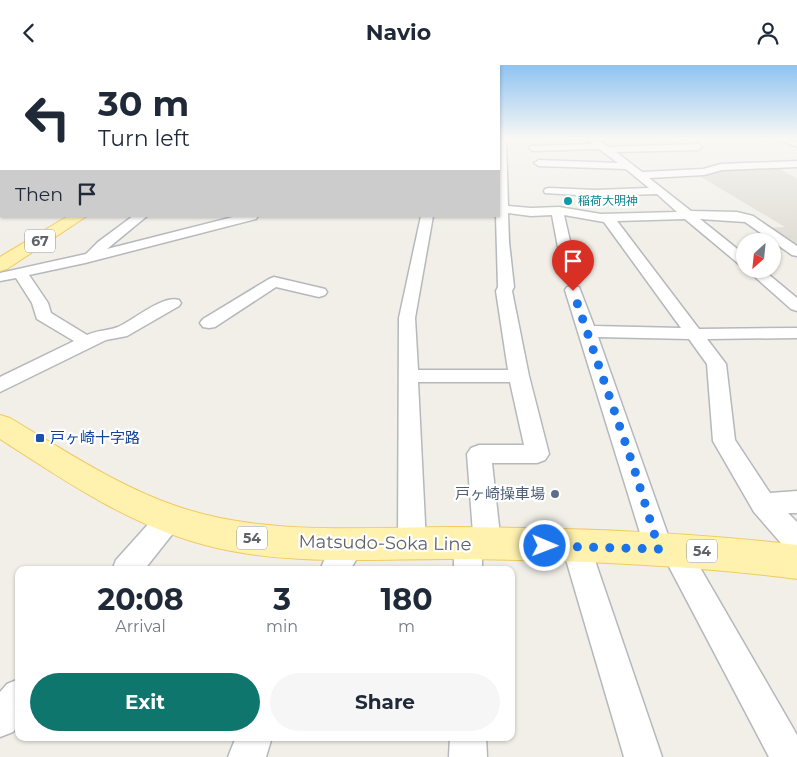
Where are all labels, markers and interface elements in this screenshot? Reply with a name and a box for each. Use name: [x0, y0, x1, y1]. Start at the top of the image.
icon: back: [15, 19, 43, 47]
text: Navio: [366, 19, 431, 46]
icon: person: [754, 19, 782, 47]
text: 30 m: [98, 82, 189, 125]
icon: left: [15, 85, 80, 150]
text: Turn left: [98, 125, 190, 152]
icon: arrive: [73, 180, 101, 208]
text: Then: [15, 183, 63, 206]
place label: 稲荷大明神: [578, 193, 638, 208]
marker: 稲荷大明神: [562, 195, 574, 207]
road number: 67: [25, 230, 55, 253]
north arrow: [736, 233, 781, 277]
map controls: [736, 233, 781, 278]
pin: [552, 240, 594, 291]
icon: arrive: [559, 247, 587, 275]
place label: 戸ヶ崎十字路: [50, 428, 140, 447]
marker: 戸ヶ崎十字路: [34, 432, 46, 444]
place label: 戸ヶ崎操車場: [455, 484, 545, 503]
marker: 戸ヶ崎操車場: [549, 488, 561, 500]
position arrow: [518, 519, 570, 571]
road number: 54: [237, 527, 267, 549]
street label: Matsudo-Soka Line: [298, 530, 472, 556]
road number: 54: [687, 539, 717, 563]
text: 20:08: [97, 581, 184, 618]
text: 3: [273, 581, 291, 618]
text: 180: [381, 581, 433, 618]
text: Arrival: [115, 617, 166, 636]
text: min: [266, 617, 298, 636]
text: m: [398, 617, 415, 636]
button: Exit: [30, 673, 260, 731]
button: Share: [270, 673, 500, 731]

